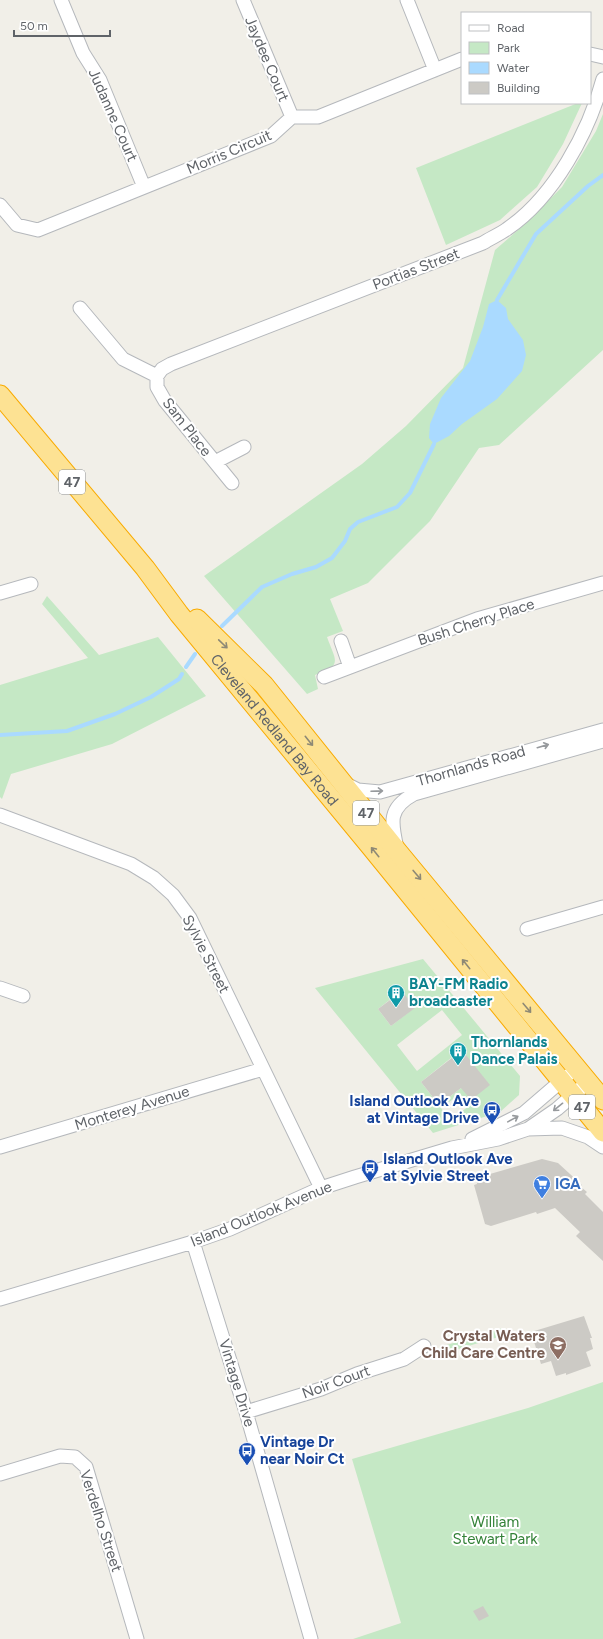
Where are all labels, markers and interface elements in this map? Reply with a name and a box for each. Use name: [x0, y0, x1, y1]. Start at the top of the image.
scale bar: [14, 12, 110, 38]
legend: [461, 12, 591, 104]
street label: Jaydee Court: [241, 14, 293, 104]
text: 50 m: [20, 19, 48, 33]
text: Road: [497, 21, 525, 35]
text: Park: [497, 41, 520, 55]
text: Water: [497, 61, 529, 75]
street label: Judanne Court: [84, 66, 142, 165]
text: Building: [497, 81, 540, 95]
street label: Morris Circuit: [184, 126, 275, 178]
street label: Portias Street: [370, 244, 462, 294]
street label: Sam Place: [159, 394, 215, 460]
road number: 47: [59, 470, 85, 494]
street label: Bush Cherry Place: [415, 595, 537, 649]
one-way arrow: [218, 639, 228, 649]
street label: Cleveland Redland Bay Road: [207, 650, 342, 809]
one-way arrow: [305, 736, 313, 747]
street label: Thornlands Road: [415, 742, 527, 790]
one-way arrow: [536, 742, 549, 749]
one-way arrow: [370, 787, 383, 795]
road number: 47: [353, 801, 379, 825]
one-way arrow: [371, 847, 380, 858]
one-way arrow: [412, 870, 421, 881]
street label: Sylvie Street: [179, 912, 234, 997]
one-way arrow: [462, 958, 470, 969]
place label: BAY-FM Radio broadcaster: [409, 975, 508, 1010]
building icon: BAY-FM Radio broadcaster: [386, 983, 406, 1008]
one-way arrow: [522, 1002, 531, 1013]
place label: Thornlands Dance Palais: [471, 1033, 558, 1068]
building icon: Thornlands Dance Palais: [448, 1041, 468, 1066]
street label: Monterey Avenue: [72, 1082, 192, 1134]
place label: Island Outlook Ave at Vintage Drive: [349, 1092, 480, 1127]
road number: 47: [569, 1095, 595, 1119]
bus stop icon: Island Outlook Ave at Vintage Drive: [482, 1100, 502, 1125]
one-way arrow: [553, 1103, 564, 1112]
one-way arrow: [507, 1115, 519, 1122]
place label: Island Outlook Ave at Sylvie Street: [383, 1150, 513, 1185]
bus stop icon: Island Outlook Ave at Sylvie Street: [360, 1158, 380, 1183]
supermarket icon: IGA: [532, 1174, 552, 1199]
place label: IGA: [555, 1175, 581, 1193]
street label: Island Outlook Avenue: [188, 1177, 334, 1251]
place label: Crystal Waters Child Care Centre: [421, 1327, 546, 1362]
school or university icon: Crystal Waters Child Care Centre: [548, 1335, 568, 1360]
street label: Vintage Drive: [215, 1337, 259, 1429]
street label: Noir Court: [299, 1361, 373, 1403]
place label: Vintage Dr near Noir Ct: [260, 1433, 344, 1468]
bus stop icon: Vintage Dr near Noir Ct: [237, 1441, 257, 1466]
street label: Verdelho Street: [76, 1468, 126, 1575]
park label: William Stewart Park: [452, 1513, 538, 1548]

